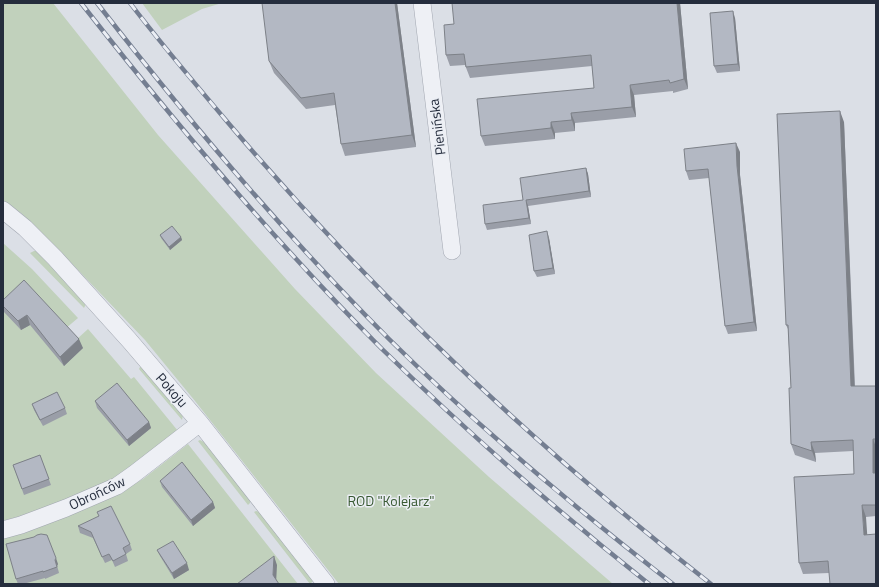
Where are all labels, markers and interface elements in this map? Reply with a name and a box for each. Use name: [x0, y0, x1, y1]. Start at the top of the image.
street label: Pienińska: [423, 98, 450, 156]
street label: Pokoju: [151, 368, 193, 412]
street label: Obrońców: [65, 470, 129, 515]
park label: ROD "Kolejarz": [347, 490, 435, 511]

